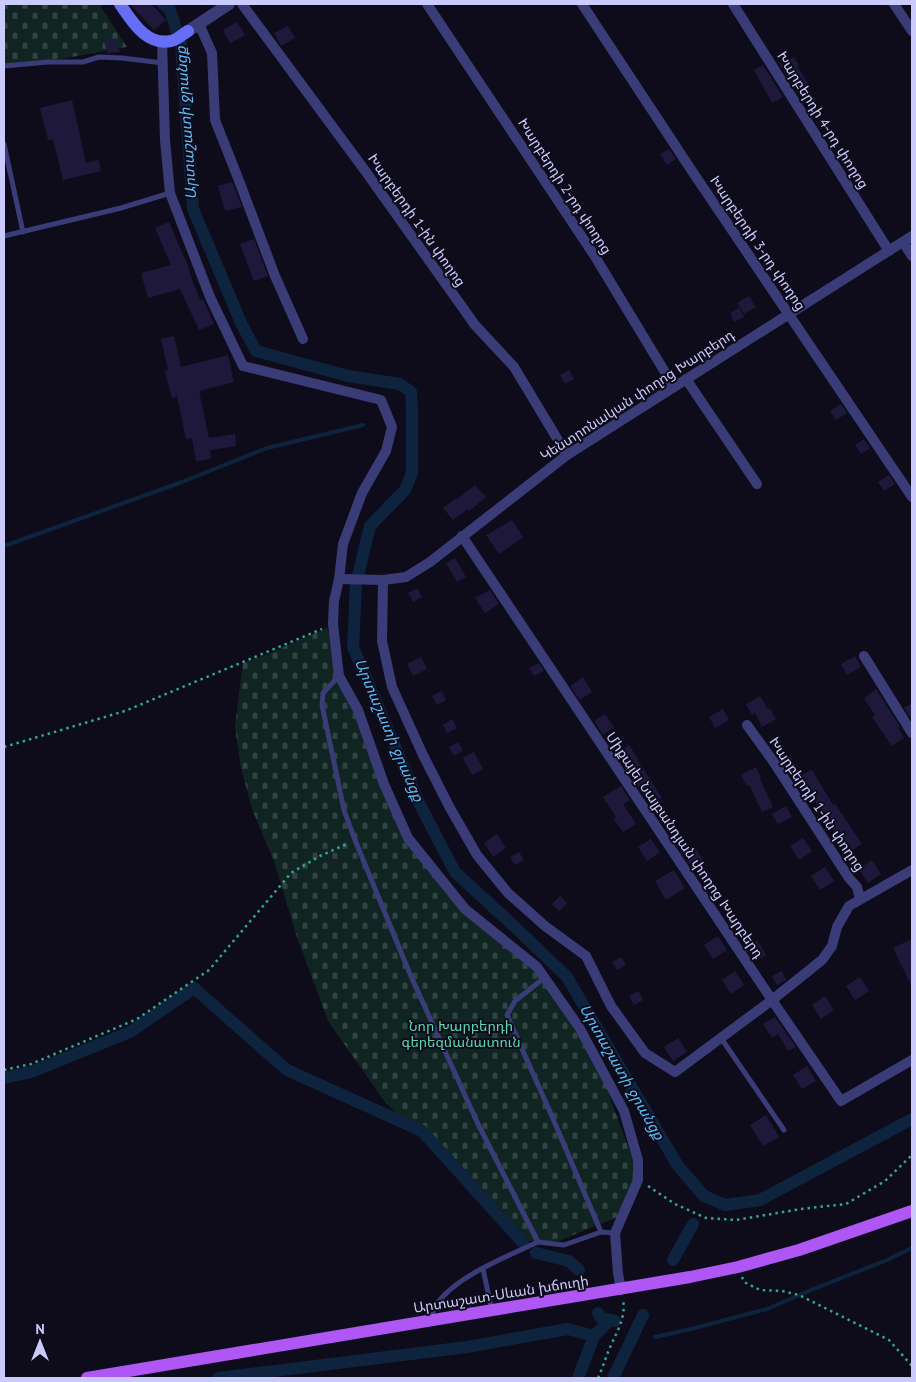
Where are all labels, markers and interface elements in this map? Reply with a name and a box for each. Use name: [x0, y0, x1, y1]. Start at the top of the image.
water label: Արտաշատի ջրանցք: [171, 45, 200, 200]
street label: Խարբերդի 4-րդ փողոց: [773, 48, 873, 192]
street label: Խարբերդի 2-րդ փողոց: [514, 115, 616, 257]
street label: Խարբերդի 1-ին փողոց: [364, 150, 470, 290]
street label: Խարբերդի 3-րդ փողոց: [706, 172, 810, 314]
street label: Կենտրոնական փողոց Խարբերդ: [537, 325, 737, 465]
water label: Արտաշատի ջրանցք: [351, 655, 429, 805]
street label: Միքայել Նալբանդյան փողոց Խարբերդ: [602, 728, 768, 962]
street label: Խարբերդի 1-ին փողոց: [765, 733, 869, 875]
water label: Արտաշատի ջրանցք: [576, 1001, 670, 1144]
park label: Նոր Խարբերդի գերեզմանատուն: [401, 1017, 521, 1051]
street label: Արտաշատ-Սևան խճուղի: [412, 1271, 590, 1317]
north arrow: [15, 1317, 65, 1367]
text: N: [35, 1320, 45, 1338]

